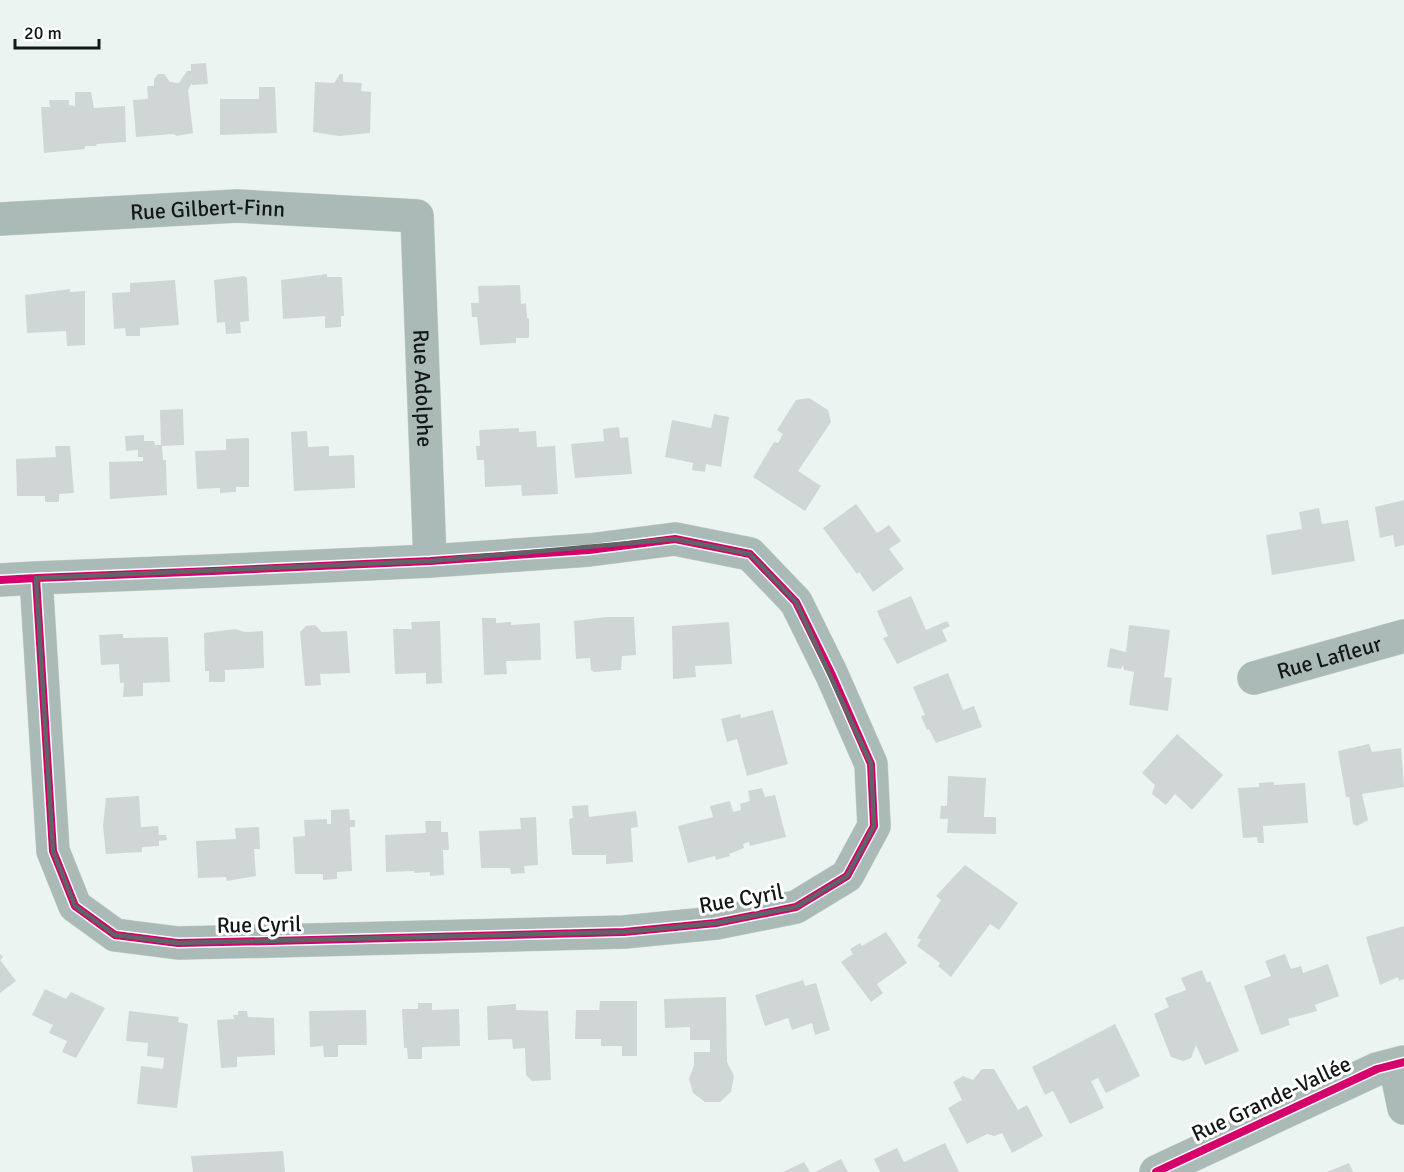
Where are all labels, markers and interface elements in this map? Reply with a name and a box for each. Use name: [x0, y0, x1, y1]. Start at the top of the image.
scale bar: [15, 12, 99, 50]
text: 20 m: [24, 22, 62, 44]
street label: Rue Gilbert-Finn: [129, 193, 286, 226]
street label: Rue Adolphe: [407, 329, 439, 448]
street label: Rue Lafleur: [1274, 630, 1385, 685]
street label: Rue Cyril: [697, 878, 785, 919]
street label: Rue Cyril: [216, 910, 302, 939]
street label: Rue Grande-Vallée: [1187, 1050, 1355, 1147]

